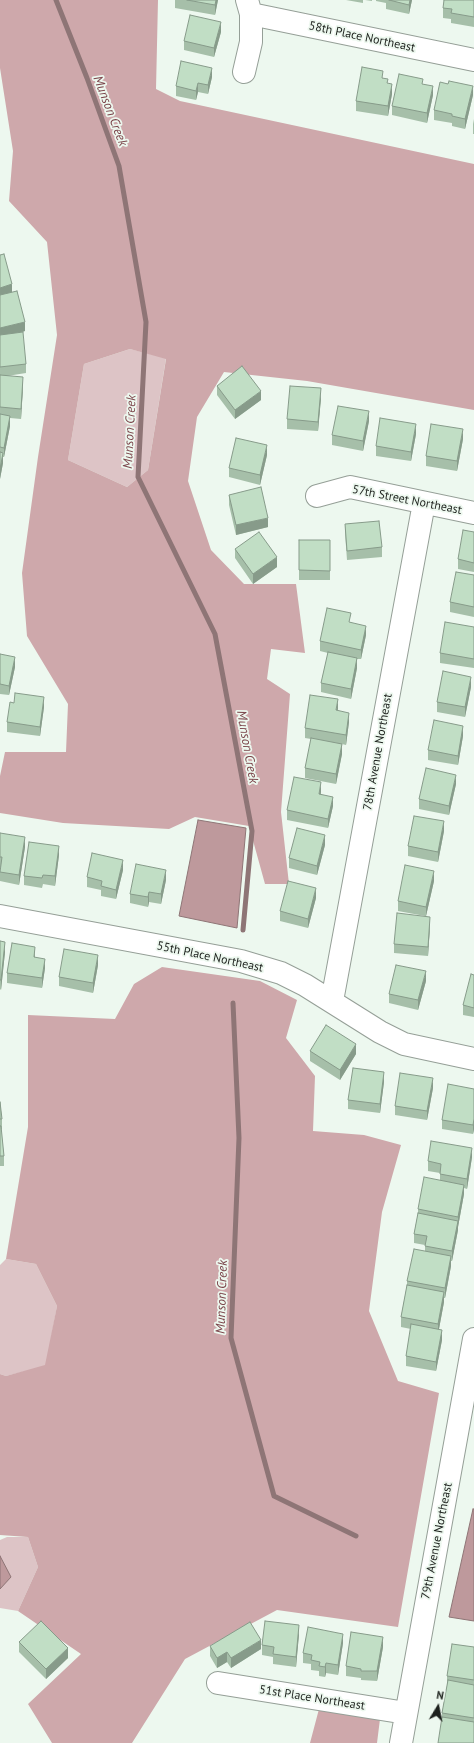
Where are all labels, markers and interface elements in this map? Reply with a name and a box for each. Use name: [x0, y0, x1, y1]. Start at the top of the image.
street label: 58th Place Northeast: [308, 19, 416, 55]
water label: Munson Creek: [89, 74, 131, 148]
water label: Munson Creek: [120, 395, 140, 469]
street label: 57th Street Northeast: [351, 482, 463, 518]
street label: 78th Avenue Northeast: [361, 692, 395, 812]
water label: Munson Creek: [233, 709, 261, 785]
street label: 55th Place Northeast: [156, 939, 264, 975]
water label: Munson Creek: [213, 1260, 231, 1334]
street label: 79th Avenue Northeast: [419, 1482, 455, 1600]
street label: 51st Place Northeast: [258, 1683, 366, 1713]
north arrow: [418, 1687, 458, 1727]
text: N: [435, 1688, 445, 1703]

